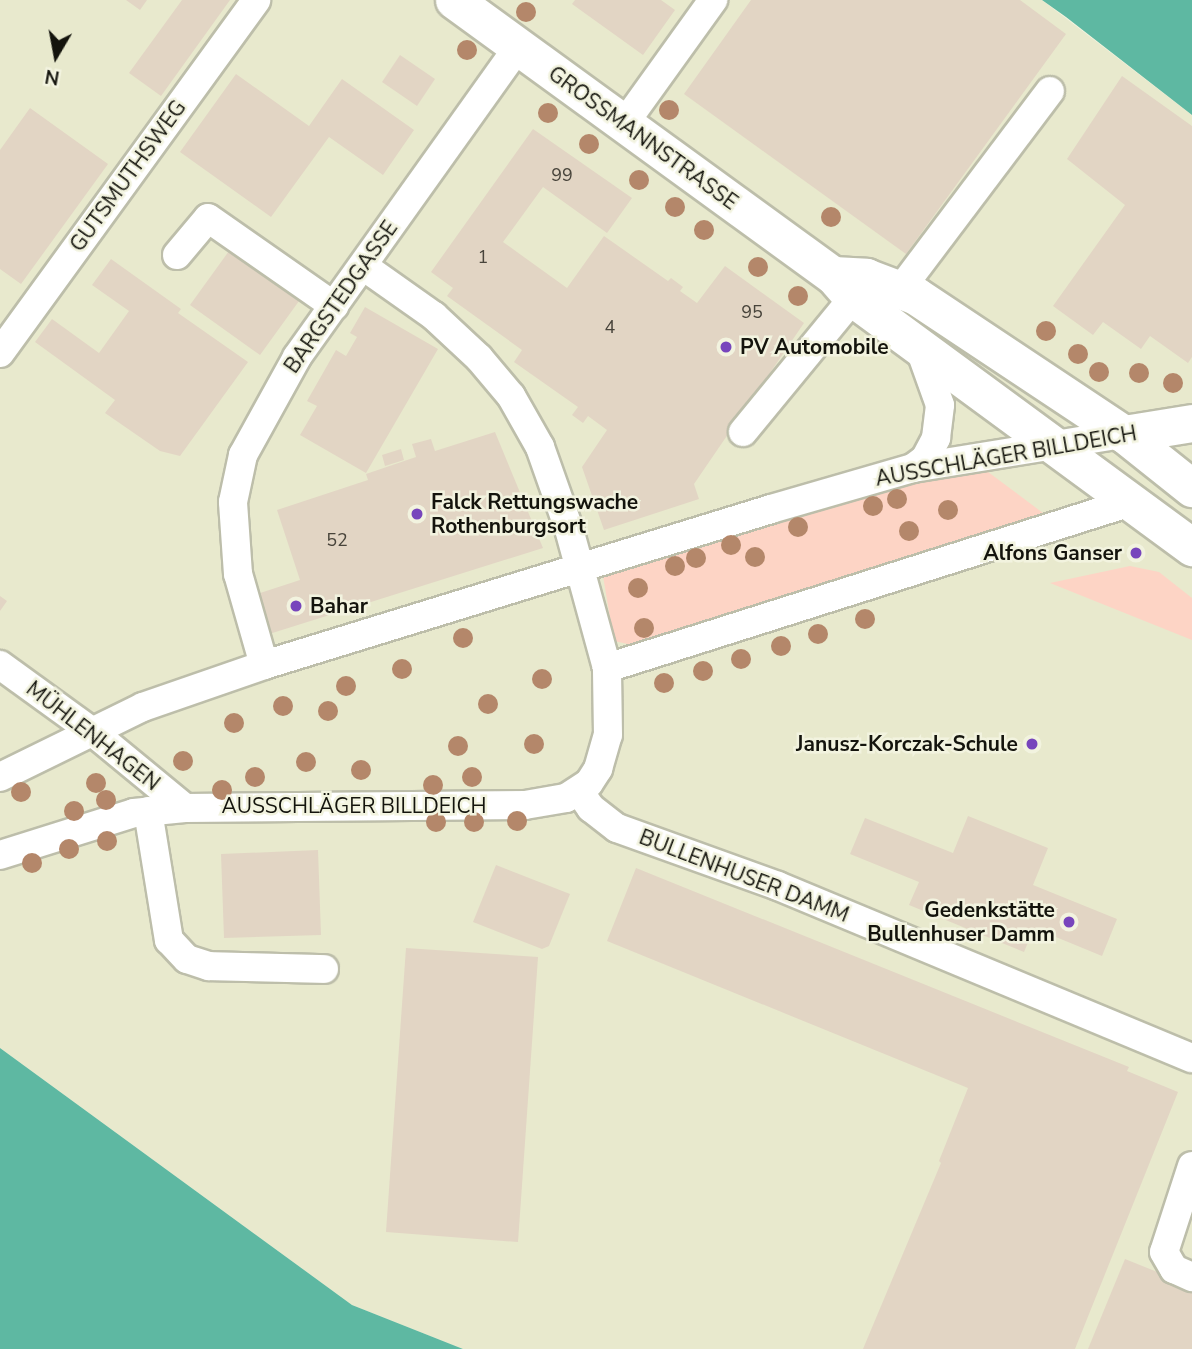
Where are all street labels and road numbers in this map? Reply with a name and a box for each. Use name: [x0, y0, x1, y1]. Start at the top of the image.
street label: GROSSMANNSTRASSE: [543, 61, 743, 215]
street label: GUTSMUTHSWEG: [65, 96, 191, 256]
street label: BARGSTEDGASSE: [279, 216, 403, 378]
street label: AUSSCHLÄGER BILLDEICH: [873, 421, 1139, 491]
street label: MÜHLENHAGEN: [21, 676, 165, 796]
street label: AUSSCHLÄGER BILLDEICH: [221, 793, 487, 819]
street label: BULLENHUSER DAMM: [636, 824, 852, 928]

